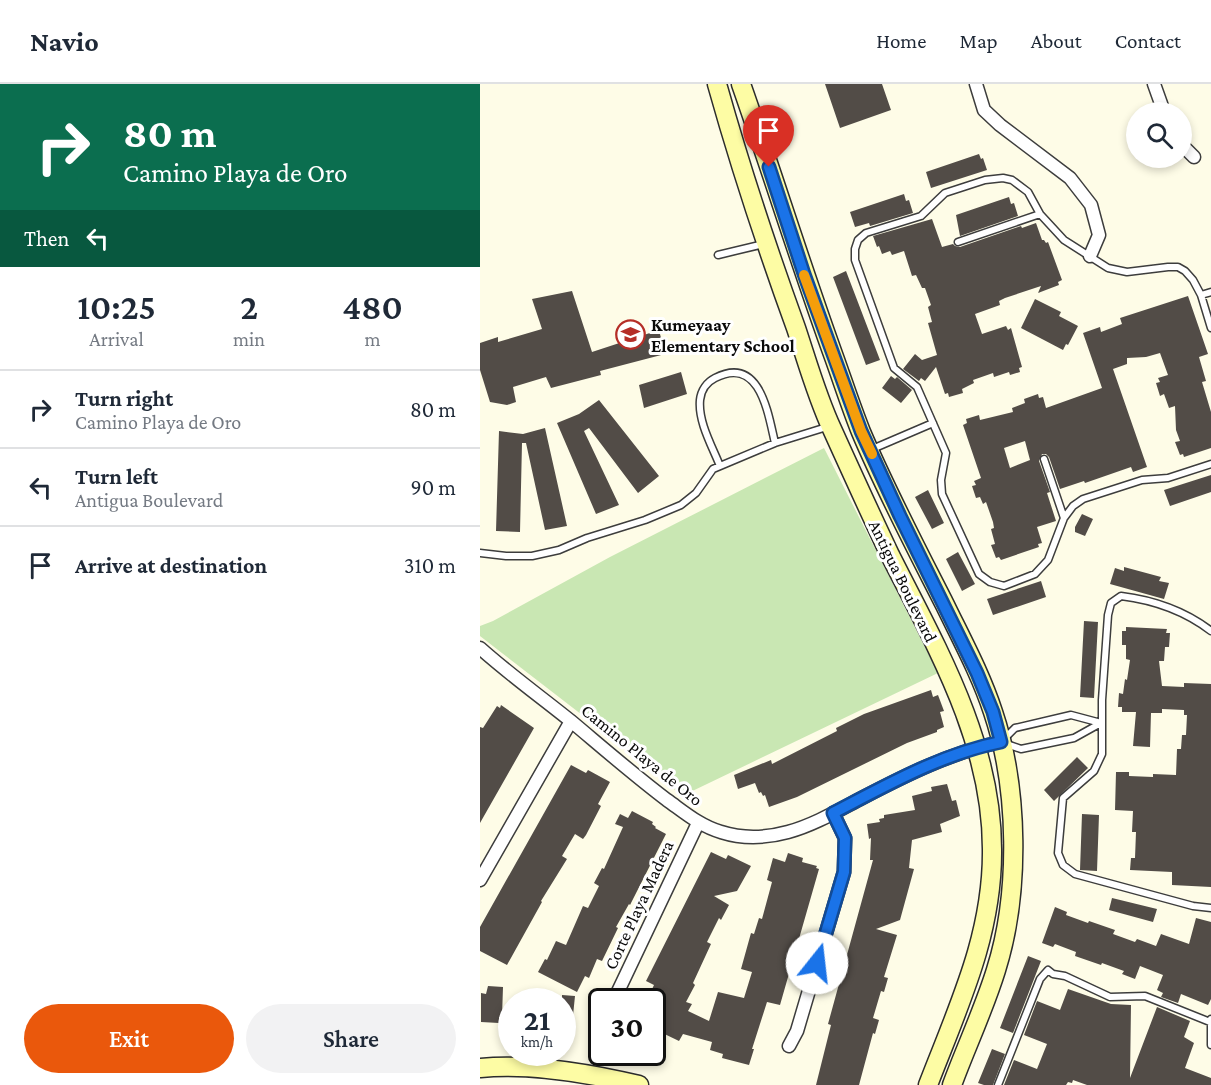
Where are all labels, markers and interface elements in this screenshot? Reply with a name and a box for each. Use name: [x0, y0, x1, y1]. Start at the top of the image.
text: Navio: [30, 26, 99, 57]
text: Home: [876, 29, 926, 53]
text: Map: [959, 29, 998, 53]
text: About: [1031, 29, 1082, 53]
text: Contact: [1115, 29, 1181, 53]
map controls: [1126, 102, 1192, 168]
button: search: [1126, 102, 1192, 168]
pin: [743, 105, 794, 167]
icon: right: [24, 108, 102, 186]
text: 80 m: [123, 109, 217, 156]
icon: arrive: [752, 114, 785, 147]
text: Camino Playa de Oro: [123, 158, 348, 188]
icon: left: [81, 222, 114, 255]
text: Then: [24, 226, 69, 251]
text: 10:25: [77, 287, 156, 327]
text: 2: [240, 287, 258, 327]
text: 480: [342, 287, 403, 327]
place label: Kumeyaay Elementary School: [651, 315, 795, 356]
school or university icon: Kumeyaay Elementary School: [614, 319, 646, 351]
text: Arrival: [89, 328, 144, 350]
text: min: [233, 328, 265, 350]
text: m: [365, 328, 381, 350]
text: Turn right: [75, 386, 173, 411]
icon: right: [24, 393, 57, 426]
text: 80 m: [410, 397, 456, 422]
text: Camino Playa de Oro: [75, 411, 241, 433]
text: Turn left: [75, 464, 158, 489]
icon: left: [24, 471, 57, 504]
text: 90 m: [411, 475, 456, 500]
text: Antigua Boulevard: [75, 489, 223, 511]
street label: Antigua Boulevard: [865, 517, 941, 646]
icon: arrive: [24, 549, 57, 582]
text: Arrive at destination: [75, 553, 267, 578]
text: 310 m: [404, 553, 456, 578]
street label: Camino Playa de Oro: [578, 700, 706, 810]
street label: Corte Playa Madera: [600, 837, 678, 973]
position arrow: [785, 931, 849, 995]
speed limit sign: 30: [588, 988, 666, 1066]
text: 21: [524, 1003, 550, 1036]
button: Exit: [24, 1004, 234, 1073]
button: Share: [246, 1004, 456, 1073]
text: km/h: [521, 1034, 553, 1050]

